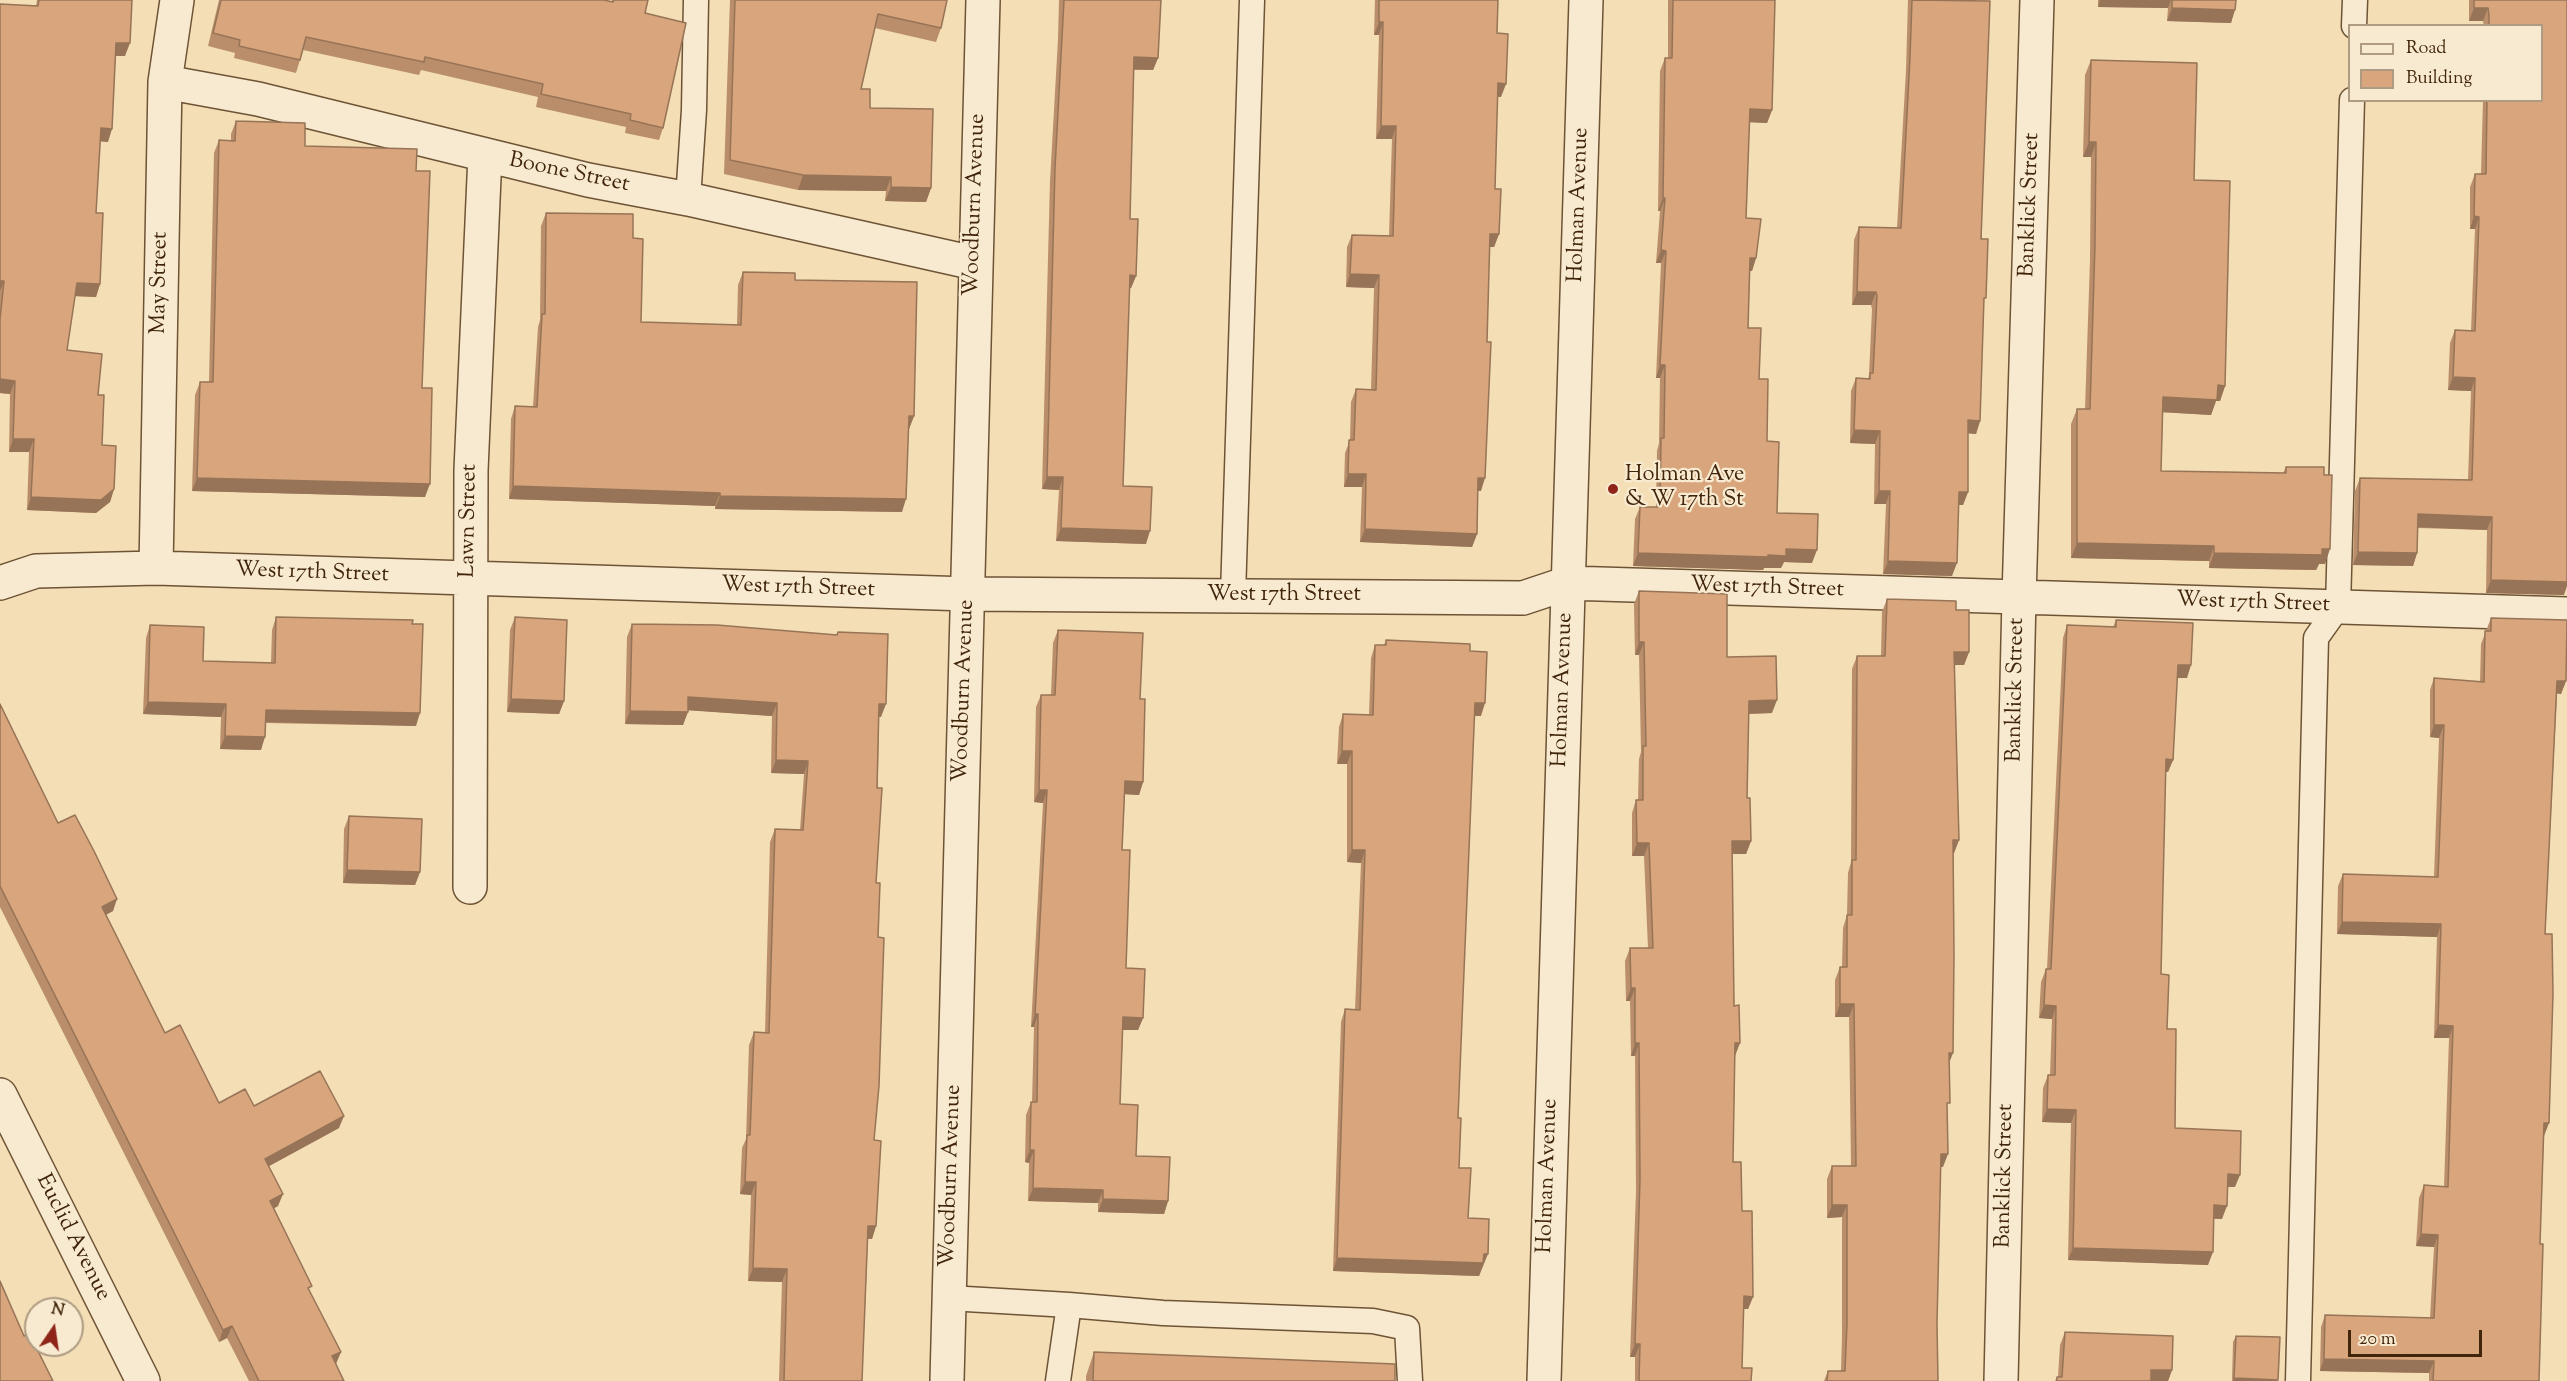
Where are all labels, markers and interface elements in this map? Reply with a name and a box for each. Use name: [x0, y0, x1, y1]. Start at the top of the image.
legend: [2348, 24, 2543, 102]
text: Road: [2406, 36, 2446, 62]
text: Building: [2406, 66, 2472, 92]
street label: Woodburn Avenue: [960, 113, 992, 297]
street label: Holman Avenue: [1564, 127, 1596, 283]
street label: Banklick Street: [2015, 132, 2047, 278]
street label: Boone Street: [506, 148, 632, 200]
street label: May Street: [147, 232, 175, 334]
place label: Holman Ave & W 17th St: [1625, 463, 1744, 514]
street label: Lawn Street: [456, 464, 484, 578]
marker: Holman Ave & W 17th St: [1606, 482, 1620, 496]
street label: West 17th Street: [235, 558, 389, 590]
street label: West 17th Street: [721, 573, 875, 605]
street label: West 17th Street: [1690, 573, 1844, 605]
street label: West 17th Street: [1207, 583, 1361, 609]
street label: West 17th Street: [2176, 588, 2330, 620]
street label: Woodburn Avenue: [949, 599, 981, 783]
street label: Holman Avenue: [1548, 612, 1580, 768]
street label: Banklick Street: [2003, 617, 2031, 763]
street label: Woodburn Avenue: [936, 1084, 968, 1268]
street label: Holman Avenue: [1533, 1098, 1565, 1254]
street label: Banklick Street: [1992, 1103, 2020, 1249]
street label: Euclid Avenue: [29, 1170, 115, 1306]
north arrow: [24, 1297, 84, 1357]
text: N: [49, 1298, 67, 1324]
scale bar: [2351, 1318, 2484, 1356]
text: 20 m: [2359, 1327, 2396, 1353]

